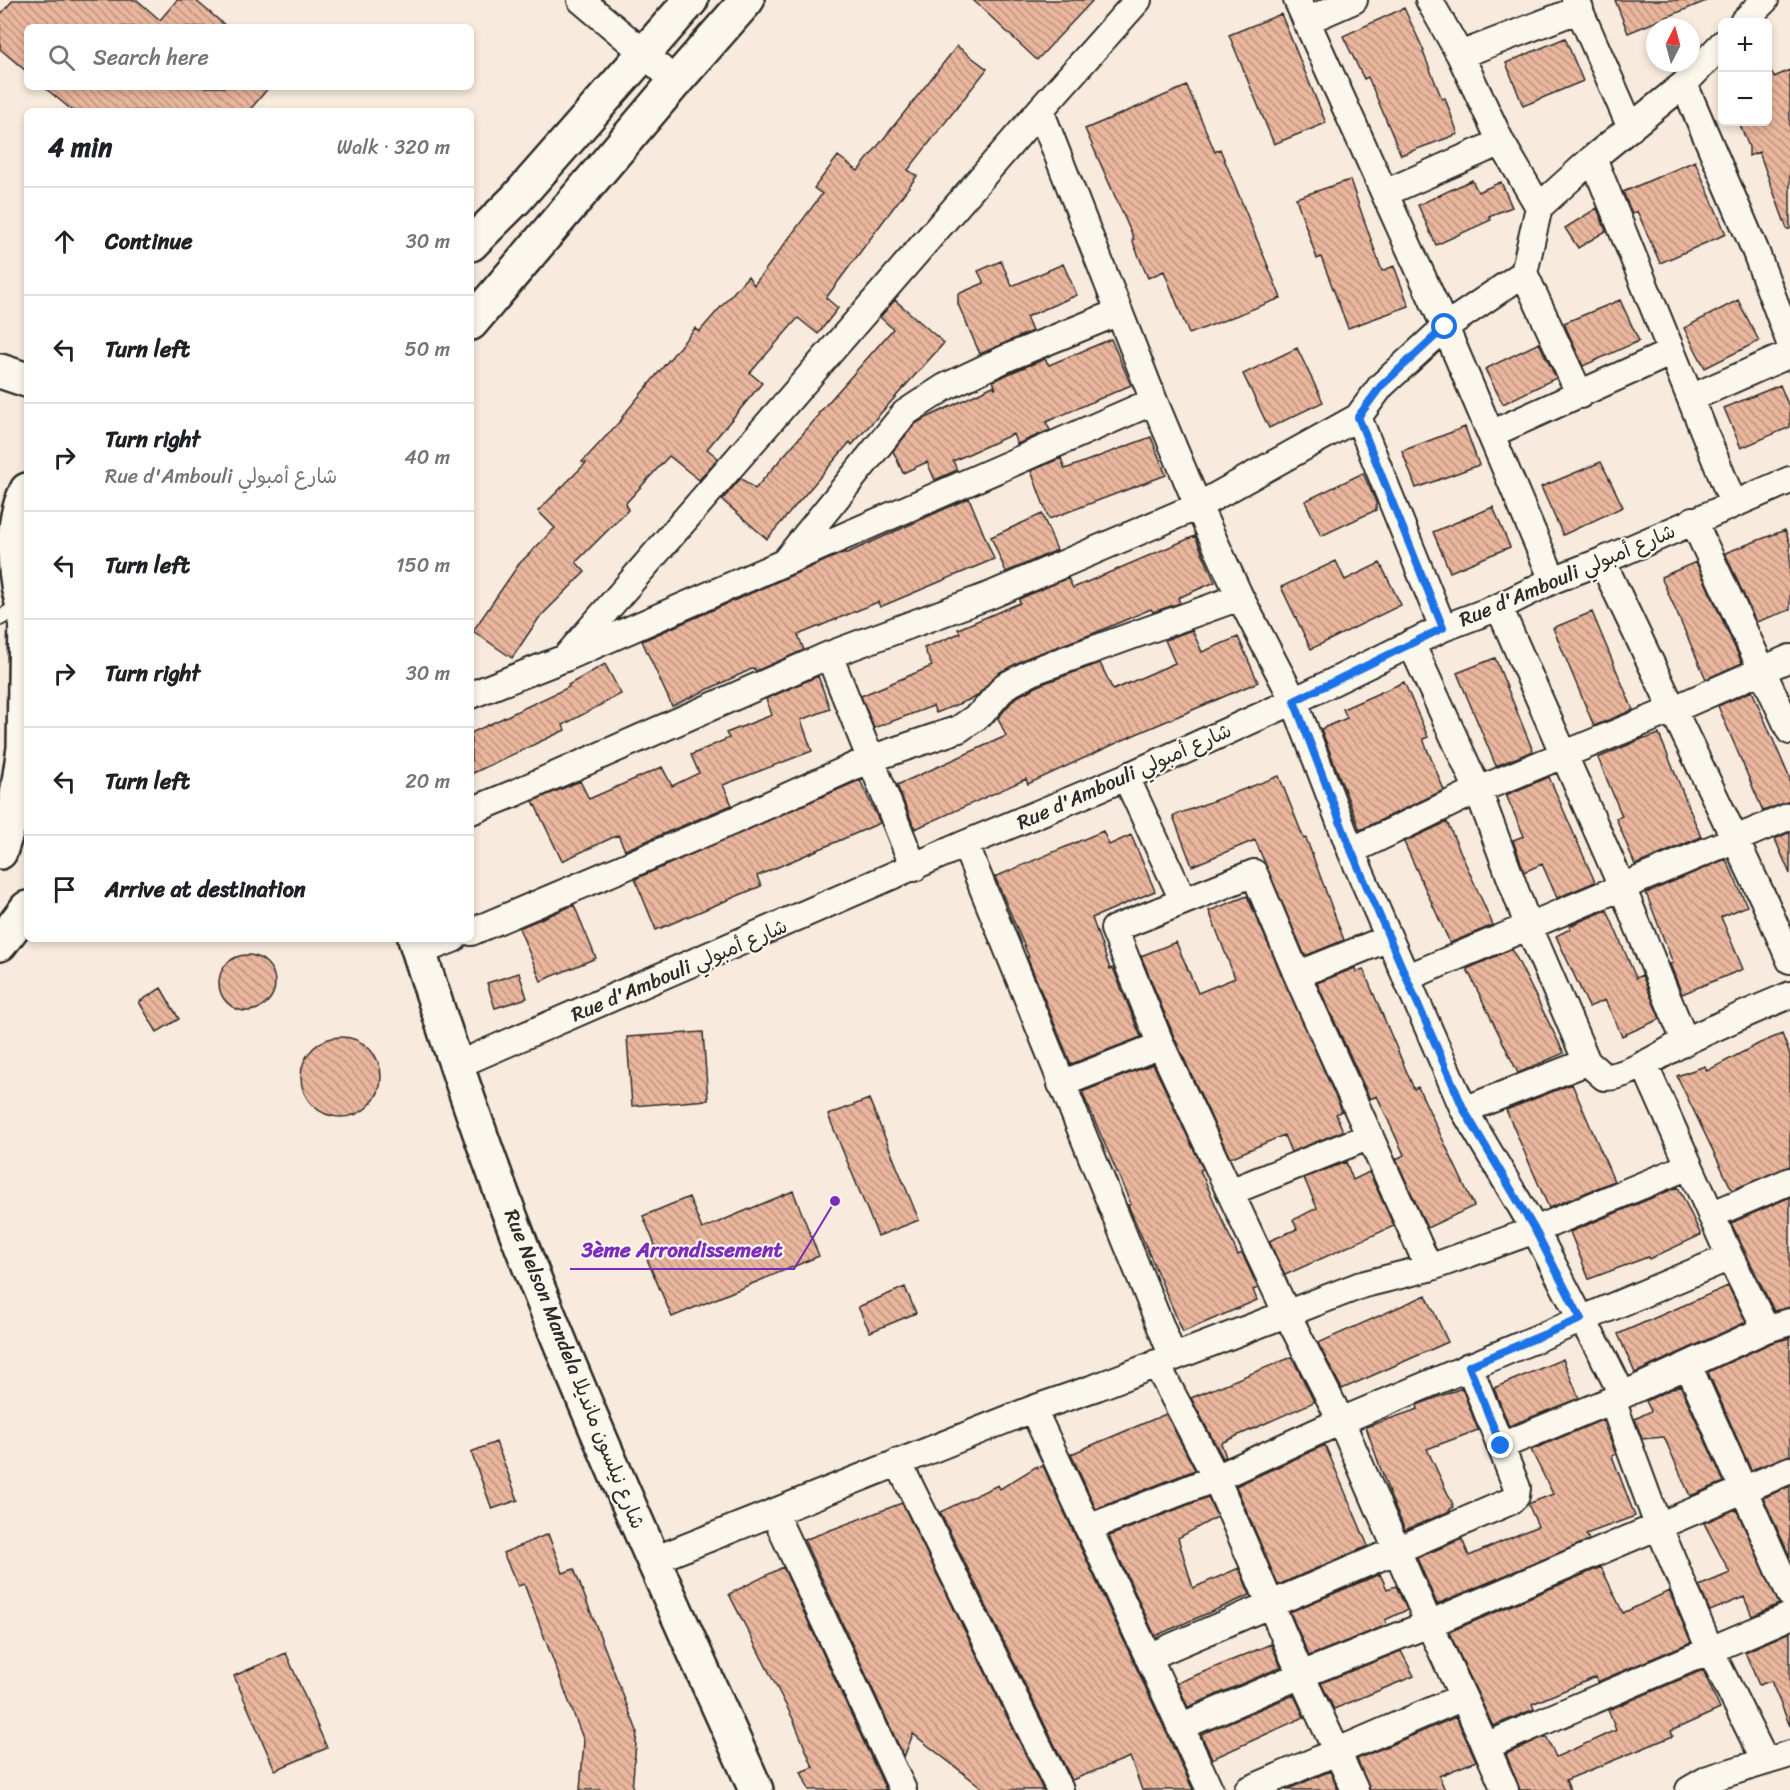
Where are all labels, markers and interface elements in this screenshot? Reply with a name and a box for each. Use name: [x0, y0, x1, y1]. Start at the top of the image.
north arrow: [1646, 18, 1700, 72]
map controls: [1718, 18, 1772, 126]
button: +: [1718, 18, 1772, 72]
search box: [24, 24, 474, 90]
text: Search here: [93, 38, 209, 77]
icon: search: [45, 41, 78, 74]
button: −: [1718, 72, 1772, 126]
text: 4 min: [48, 124, 112, 170]
text: Walk · 320 m: [337, 130, 450, 165]
text: Continue: [105, 222, 193, 261]
text: 30 m: [406, 224, 450, 259]
icon: ahead: [48, 225, 81, 258]
route start: [1431, 313, 1457, 339]
text: Turn left: [105, 330, 190, 369]
text: 50 m: [405, 332, 450, 367]
icon: left: [48, 333, 81, 366]
text: Turn right: [105, 420, 200, 459]
text: 40 m: [404, 440, 450, 475]
icon: right: [48, 441, 81, 474]
text: Rue d'Ambouli شارع أمبولي: [105, 459, 337, 494]
street label: Rue d'Ambouli شارع أمبولي: [1453, 514, 1681, 637]
text: Turn left: [105, 546, 190, 585]
text: 150 m: [396, 548, 450, 583]
icon: left: [48, 549, 81, 582]
text: Turn right: [105, 654, 200, 693]
text: 30 m: [406, 656, 450, 691]
icon: right: [48, 657, 81, 690]
street label: Rue d'Ambouli شارع أمبولي: [1011, 713, 1237, 840]
text: Turn left: [105, 762, 190, 801]
text: 20 m: [405, 764, 450, 799]
icon: left: [48, 765, 81, 798]
text: Arrive at destination: [105, 870, 306, 909]
icon: arrive: [48, 873, 81, 906]
street label: Rue d'Ambouli شارع أمبولي: [565, 909, 793, 1032]
street label: Rue Nelson Mandela شارع نيلسون مانديلا: [494, 1204, 655, 1535]
callout: 3ème Arrondissement: [570, 1230, 794, 1269]
text: 3ème Arrondissement: [580, 1231, 783, 1269]
route end: [1487, 1432, 1513, 1458]

